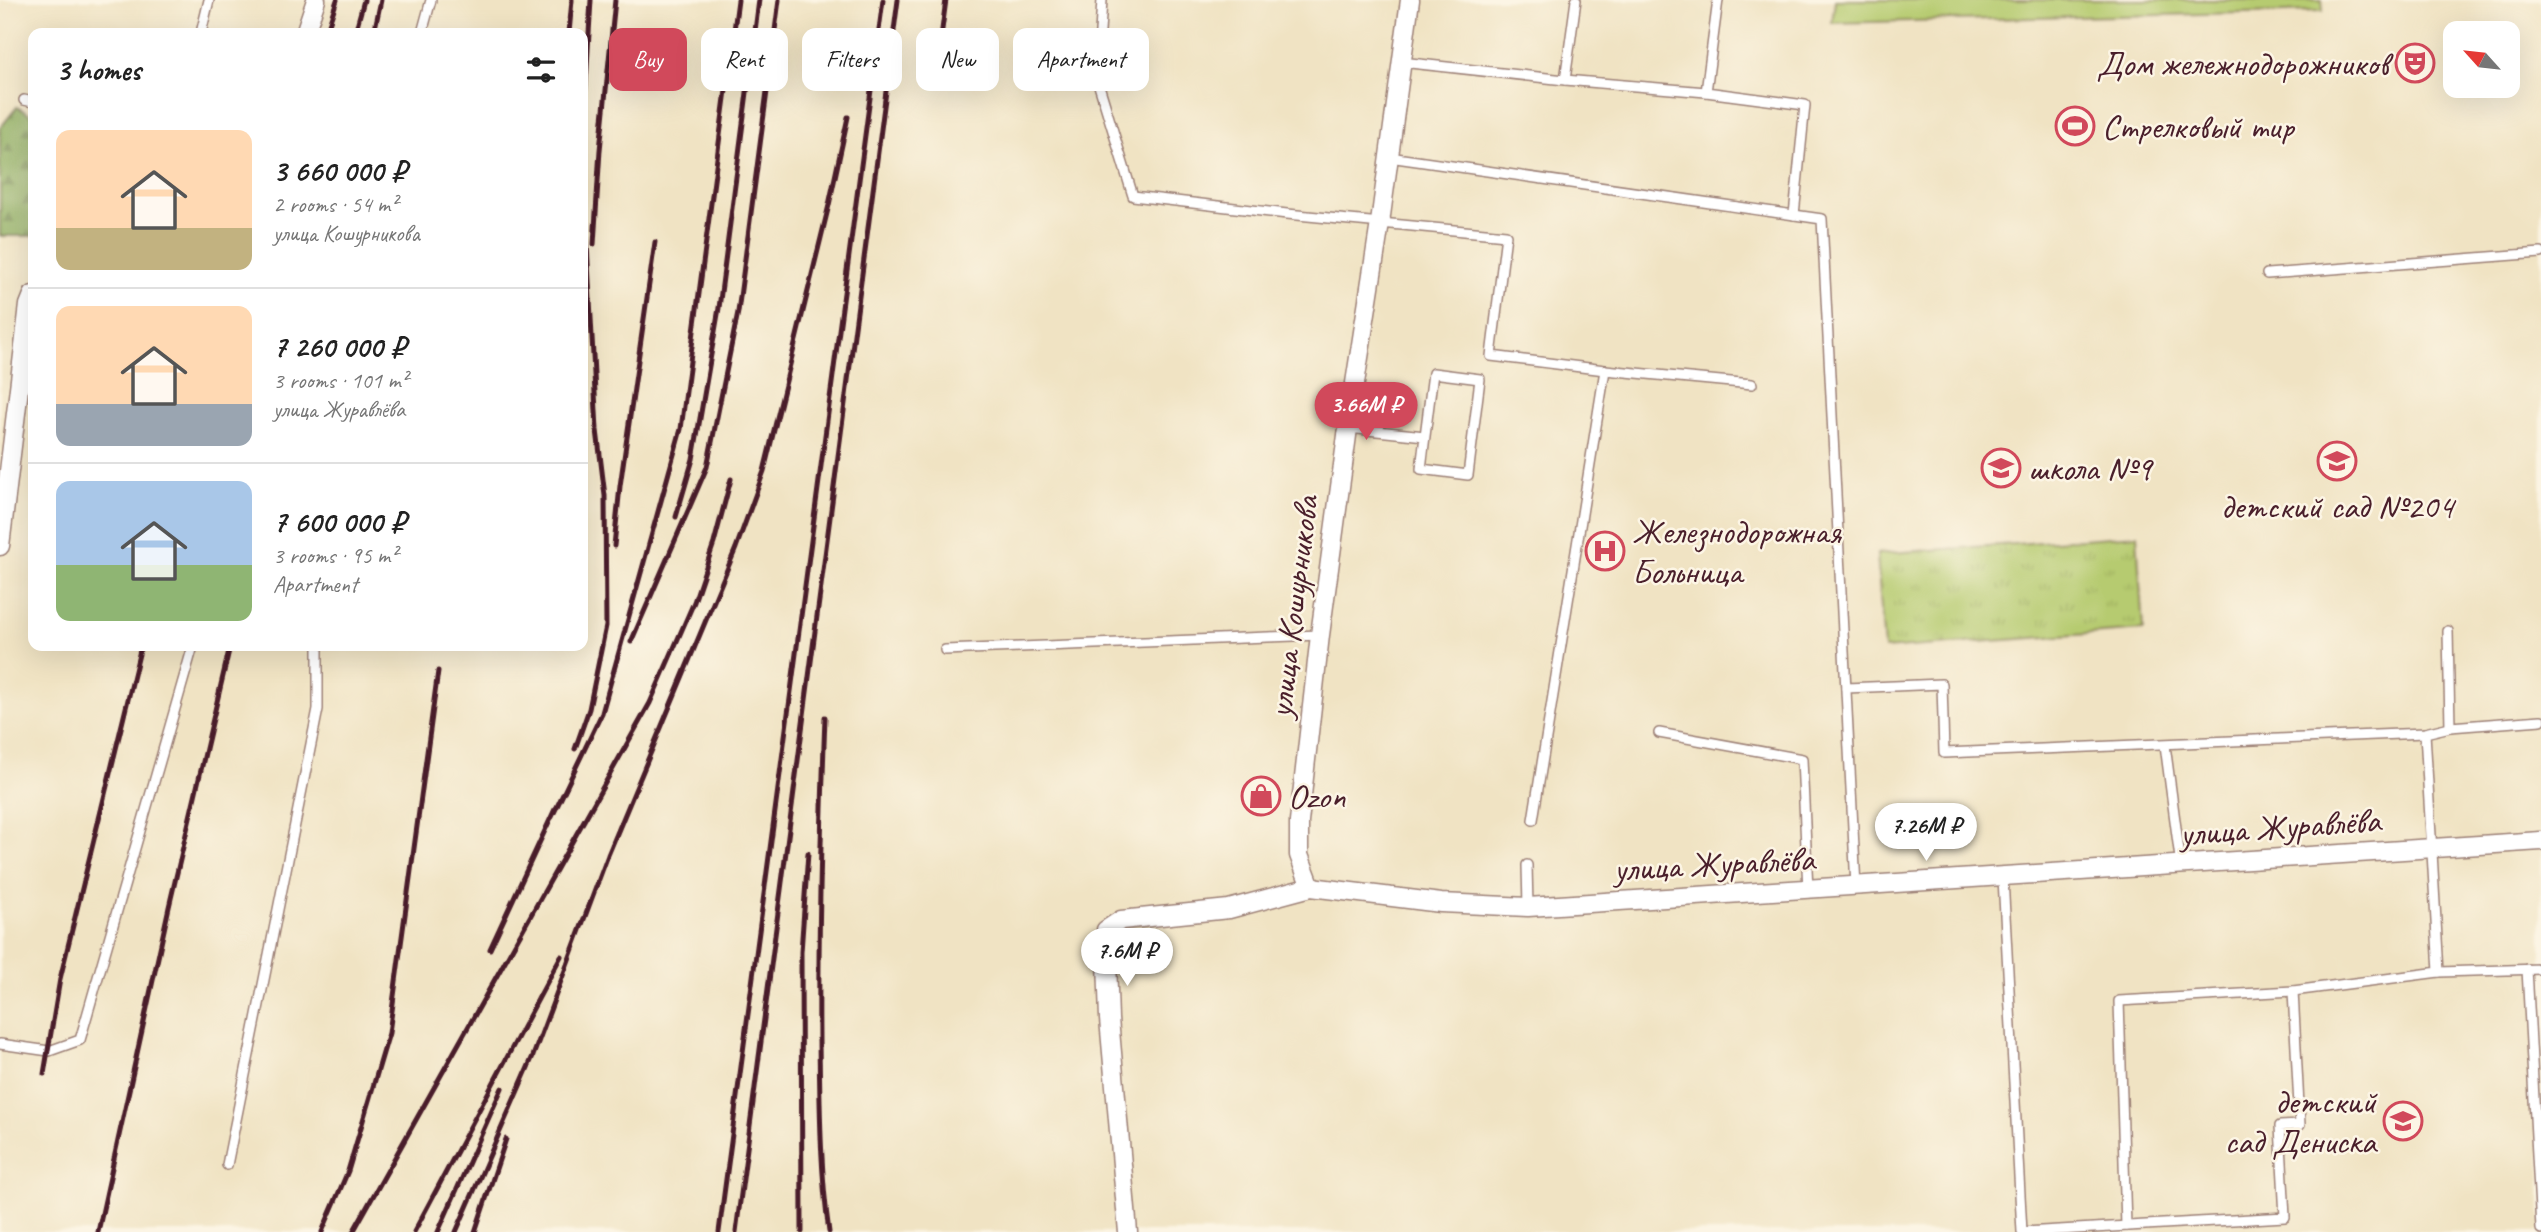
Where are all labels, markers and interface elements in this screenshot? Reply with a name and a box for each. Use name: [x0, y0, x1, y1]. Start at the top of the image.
north arrow: [2443, 21, 2520, 98]
map controls: [2443, 21, 2520, 98]
chip: Buy: [609, 28, 687, 91]
chip: Rent: [701, 28, 788, 91]
chip: Filters: [802, 28, 902, 91]
chip: New: [916, 28, 999, 91]
chip: Apartment: [1013, 28, 1149, 91]
place label: Дом жележнодорожников: [2096, 41, 2394, 86]
theatre icon: Дом жележнодорожников: [2394, 42, 2436, 84]
text: 3 homes: [56, 51, 141, 89]
icon: filters: [522, 51, 560, 89]
place label: Стрелковый тир: [2102, 104, 2295, 149]
sports icon: Стрелковый тир: [2054, 105, 2096, 147]
text: 3 660 000 ₽: [273, 152, 406, 190]
icon: home: [112, 158, 196, 242]
text: 2 rooms · 54 m²: [273, 190, 397, 219]
text: улица Кошурникова: [273, 219, 420, 248]
text: 7 260 000 ₽: [273, 328, 405, 366]
icon: home: [112, 334, 196, 418]
text: 3 rooms · 101 m²: [273, 366, 408, 395]
pin: 3.66M ₽: [1301, 382, 1431, 442]
text: 3.66M ₽: [1331, 390, 1401, 419]
text: улица Журавлёва: [273, 395, 405, 424]
school or university icon: детский сад №204: [2316, 440, 2358, 482]
place label: школа №9: [2028, 446, 2155, 491]
school or university icon: школа №9: [1980, 447, 2022, 489]
place label: детский сад №204: [2220, 484, 2457, 529]
street label: улица Кошурникова: [1257, 492, 1329, 722]
text: 7 600 000 ₽: [273, 503, 405, 541]
icon: home: [112, 509, 196, 593]
place label: Железнодорожная Больница: [1632, 509, 1842, 594]
hospital icon: Железнодорожная Больница: [1584, 530, 1626, 572]
text: 3 rooms · 95 m²: [273, 541, 397, 570]
text: Apartment: [273, 570, 358, 599]
place label: Ozon: [1288, 774, 1346, 819]
shop icon: Ozon: [1240, 775, 1282, 817]
street label: улица Журавлёва: [2176, 797, 2385, 857]
pin: 7.26M ₽: [1861, 804, 1991, 863]
text: 7.26M ₽: [1891, 811, 1961, 840]
street label: улица Журавлёва: [1610, 836, 1818, 892]
pin: 7.6M ₽: [1070, 928, 1184, 988]
text: 7.6M ₽: [1097, 936, 1157, 965]
place label: детский сад Дениска: [2225, 1079, 2379, 1164]
school or university icon: детский сад Дениска: [2382, 1100, 2424, 1142]

